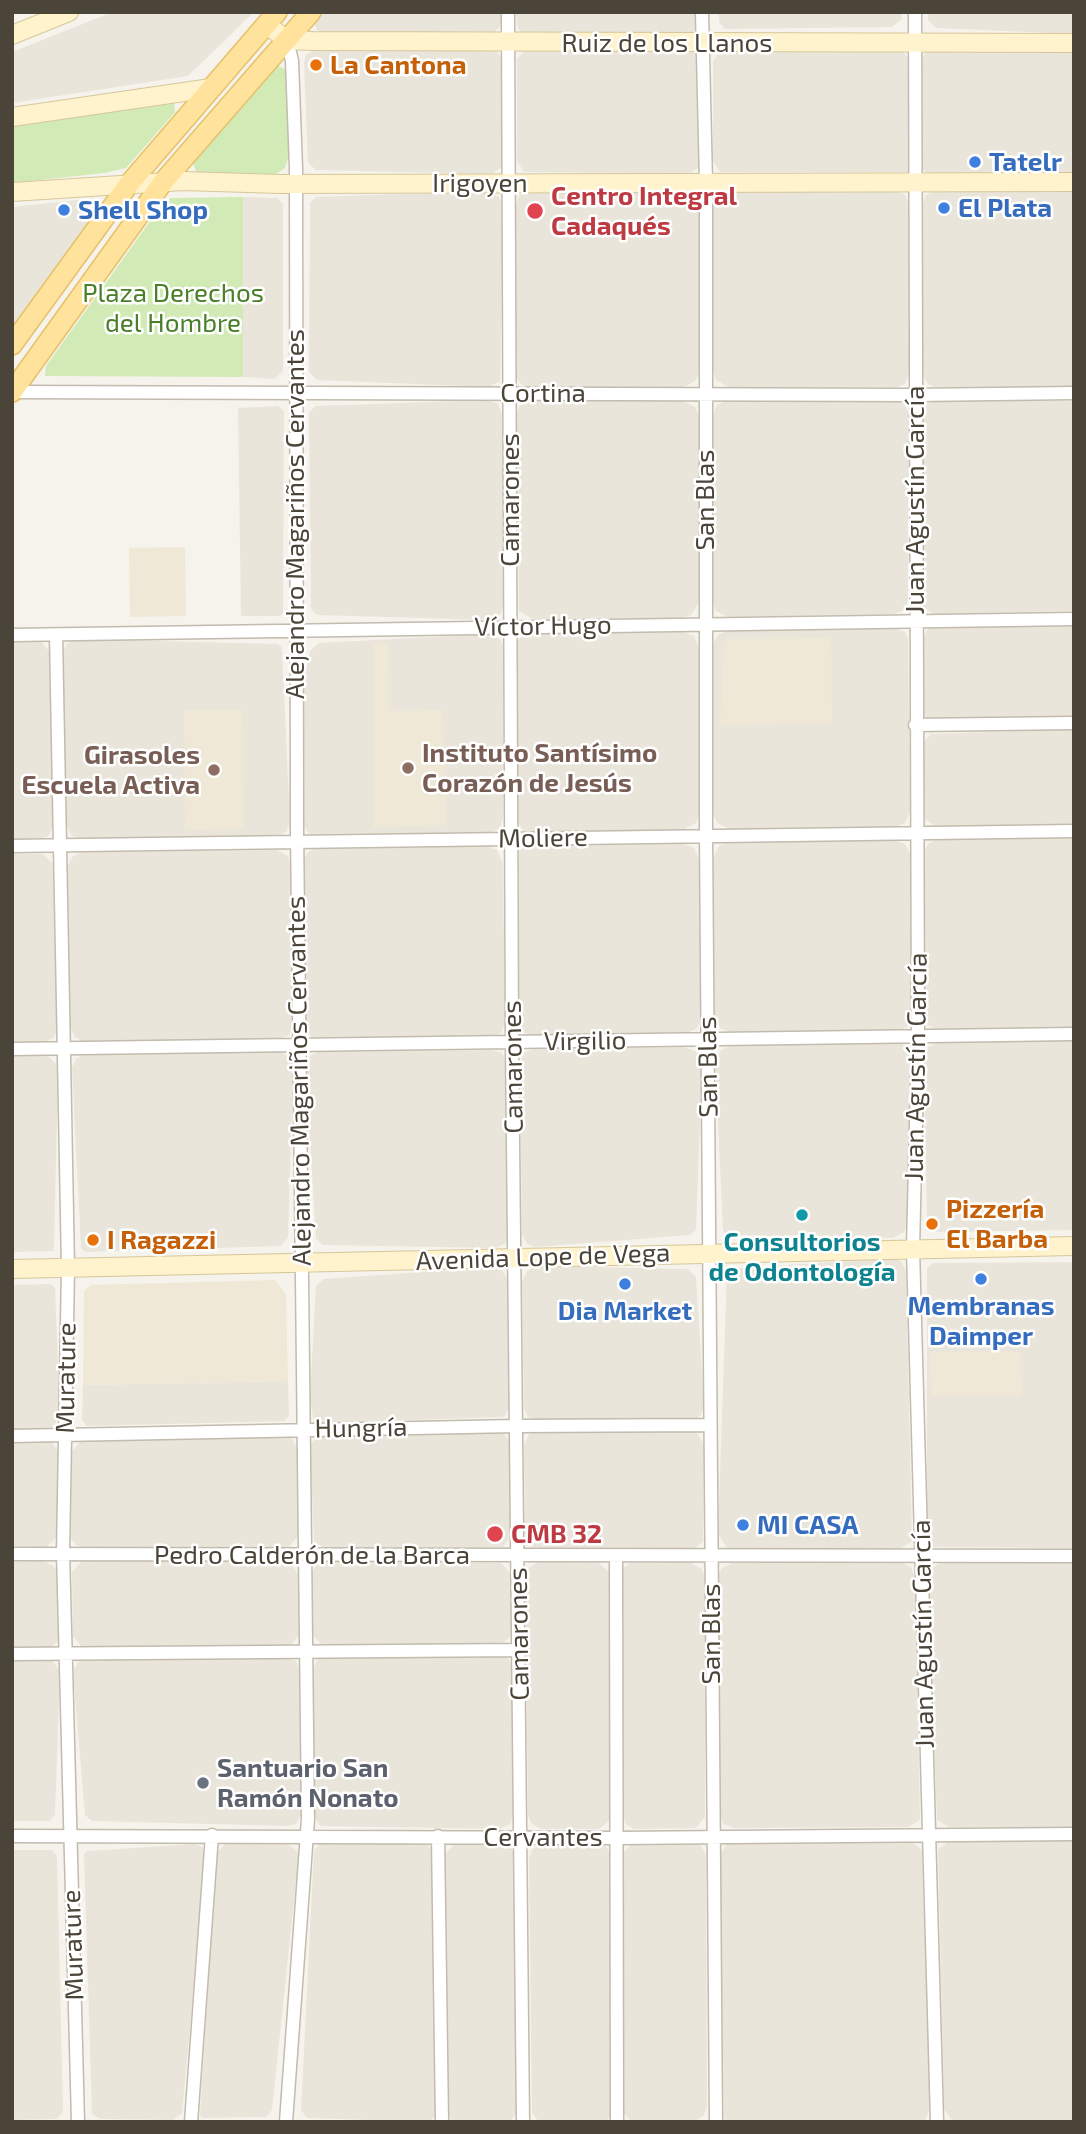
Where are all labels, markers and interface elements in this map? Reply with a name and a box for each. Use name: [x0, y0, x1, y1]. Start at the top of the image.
street label: Ruiz de los Llanos: [562, 27, 772, 59]
place label: La Cantona: [330, 49, 467, 81]
marker: La Cantona: [308, 57, 324, 73]
place label: Tatelr: [989, 146, 1062, 178]
marker: Tatelr: [967, 154, 983, 170]
street label: Irigoyen: [432, 167, 528, 199]
place label: Centro Integral Cadaqués: [551, 180, 737, 242]
place label: El Plata: [958, 192, 1052, 224]
place label: Shell Shop: [78, 194, 208, 226]
marker: El Plata: [936, 200, 952, 216]
marker: Centro Integral Cadaqués: [525, 201, 545, 221]
marker: Shell Shop: [56, 202, 72, 218]
park label: Plaza Derechos del Hombre: [82, 277, 264, 338]
street label: Alejandro Magariños Cervantes: [279, 329, 311, 699]
street label: Cortina: [500, 377, 586, 409]
street label: Juan Agustín García: [899, 386, 931, 614]
street label: Camarones: [494, 433, 526, 567]
street label: San Blas: [689, 449, 721, 551]
street label: Víctor Hugo: [474, 609, 612, 643]
place label: Instituto Santísimo Corazón de Jesús: [422, 737, 657, 798]
place label: Girasoles Escuela Activa: [21, 739, 200, 800]
marker: Instituto Santísimo Corazón de Jesús: [400, 760, 416, 776]
marker: Girasoles Escuela Activa: [206, 762, 222, 778]
street label: Moliere: [498, 822, 588, 854]
street label: Alejandro Magariños Cervantes: [280, 896, 318, 1266]
street label: Juan Agustín García: [898, 952, 934, 1182]
street label: Camarones: [496, 1000, 530, 1134]
street label: San Blas: [692, 1016, 724, 1118]
street label: Virgilio: [543, 1025, 627, 1057]
place label: Pizzería El Barba: [946, 1193, 1048, 1254]
marker: Consultorios de Odontología: [794, 1207, 810, 1223]
marker: Pizzería El Barba: [924, 1216, 940, 1232]
place label: I Ragazzi: [107, 1224, 216, 1256]
place label: Consultorios de Odontología: [708, 1226, 896, 1288]
marker: I Ragazzi: [85, 1232, 101, 1248]
street label: Avenida Lope de Vega: [415, 1237, 671, 1277]
marker: Membranas Daimper: [973, 1271, 989, 1287]
marker: Dia Market: [617, 1276, 633, 1292]
place label: Membranas Daimper: [908, 1290, 1054, 1352]
place label: Dia Market: [558, 1295, 692, 1327]
street label: Murature: [49, 1322, 83, 1434]
street label: Hungría: [314, 1412, 408, 1444]
place label: MI CASA: [757, 1509, 858, 1541]
marker: MI CASA: [735, 1517, 751, 1533]
place label: CMB 32: [511, 1518, 602, 1550]
street label: Juan Agustín García: [905, 1519, 941, 1749]
marker: CMB 32: [485, 1524, 505, 1544]
street label: Pedro Calderón de la Barca: [154, 1539, 470, 1571]
street label: Camarones: [502, 1567, 536, 1701]
street label: San Blas: [695, 1583, 727, 1685]
place label: Santuario San Ramón Nonato: [217, 1752, 399, 1814]
marker: Santuario San Ramón Nonato: [195, 1775, 211, 1791]
street label: Cervantes: [483, 1821, 603, 1853]
street label: Murature: [55, 1889, 91, 2001]

